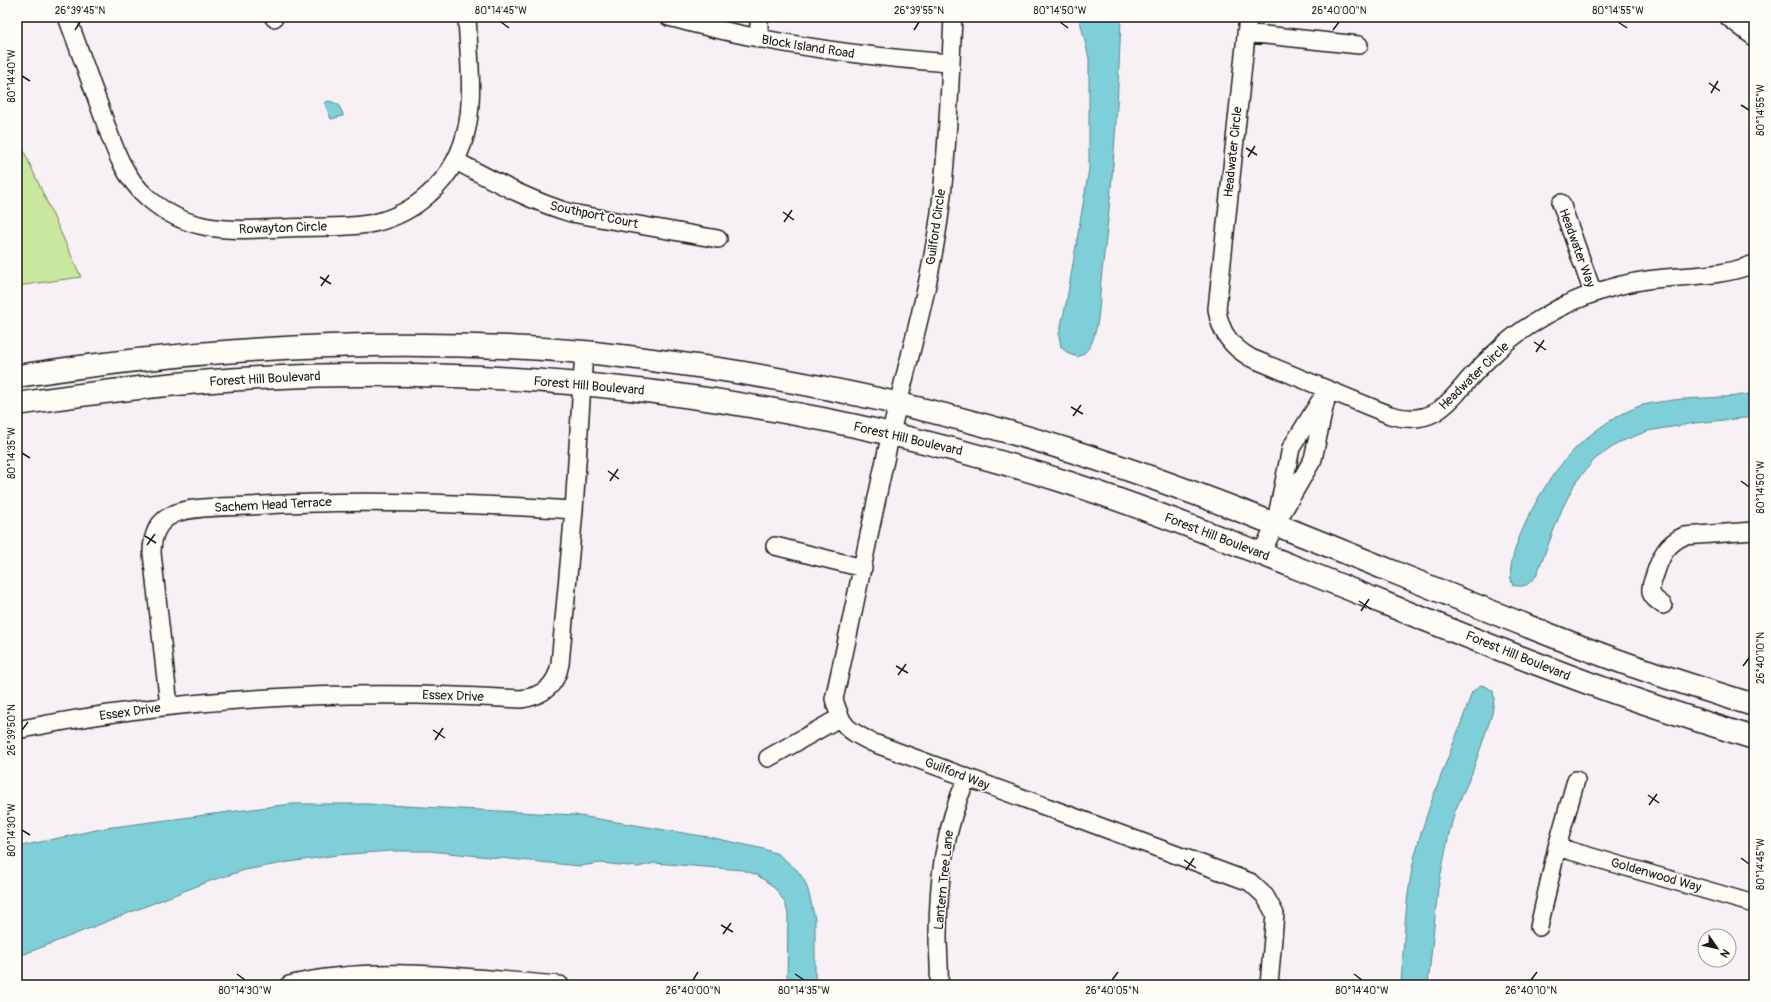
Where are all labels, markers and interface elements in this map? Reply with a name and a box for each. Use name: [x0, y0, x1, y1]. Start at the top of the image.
text: 26°39'45"N: [55, 5, 106, 17]
text: 80°14'45"W: [475, 5, 527, 17]
text: 26°39'55"N: [894, 5, 944, 17]
text: 80°14'50"W: [1034, 5, 1087, 17]
text: 26°40'00"N: [1312, 5, 1367, 17]
text: 80°14'55"W: [1592, 5, 1644, 17]
street label: Block Island Road: [760, 32, 856, 62]
text: 80°14'40"W: [6, 49, 18, 103]
text: 80°14'55"W: [1755, 84, 1767, 136]
street label: Headwater Circle: [1220, 105, 1246, 198]
street label: Guilford Circle: [923, 187, 949, 266]
street label: Southport Court: [548, 198, 640, 232]
street label: Headwater Way: [1555, 206, 1599, 290]
street label: Rowayton Circle: [239, 218, 328, 238]
street label: Headwater Circle: [1436, 338, 1513, 413]
street label: Forest Hill Boulevard: [209, 368, 321, 390]
street label: Forest Hill Boulevard: [533, 373, 645, 399]
street label: Forest Hill Boulevard: [852, 419, 964, 459]
text: 80°14'35"W: [6, 427, 18, 479]
text: 80°14'50"W: [1755, 460, 1767, 513]
street label: Sachem Head Terrace: [214, 494, 333, 516]
street label: Forest Hill Boulevard: [1162, 510, 1272, 564]
street label: Forest Hill Boulevard: [1463, 628, 1573, 684]
text: 26°40'10"N: [1755, 632, 1767, 684]
street label: Essex Drive: [422, 687, 485, 705]
street label: Essex Drive: [98, 700, 162, 724]
text: 26°39'50"N: [6, 704, 18, 756]
street label: Guilford Way: [922, 754, 992, 794]
text: 80°14'30"W: [6, 803, 18, 856]
street label: Lantern Tree Lane: [931, 829, 957, 931]
text: 80°14'45"W: [1755, 838, 1767, 890]
street label: Goldenwood Way: [1609, 854, 1703, 896]
north arrow: [1697, 928, 1737, 968]
text: N: [1717, 947, 1732, 960]
text: 80°14'30"W: [219, 985, 272, 997]
text: 26°40'00"N: [666, 985, 721, 997]
text: 80°14'35"W: [778, 985, 830, 997]
text: 26°40'05"N: [1085, 985, 1139, 997]
text: 80°14'40"W: [1335, 985, 1389, 997]
text: 26°40'10"N: [1505, 985, 1557, 997]

